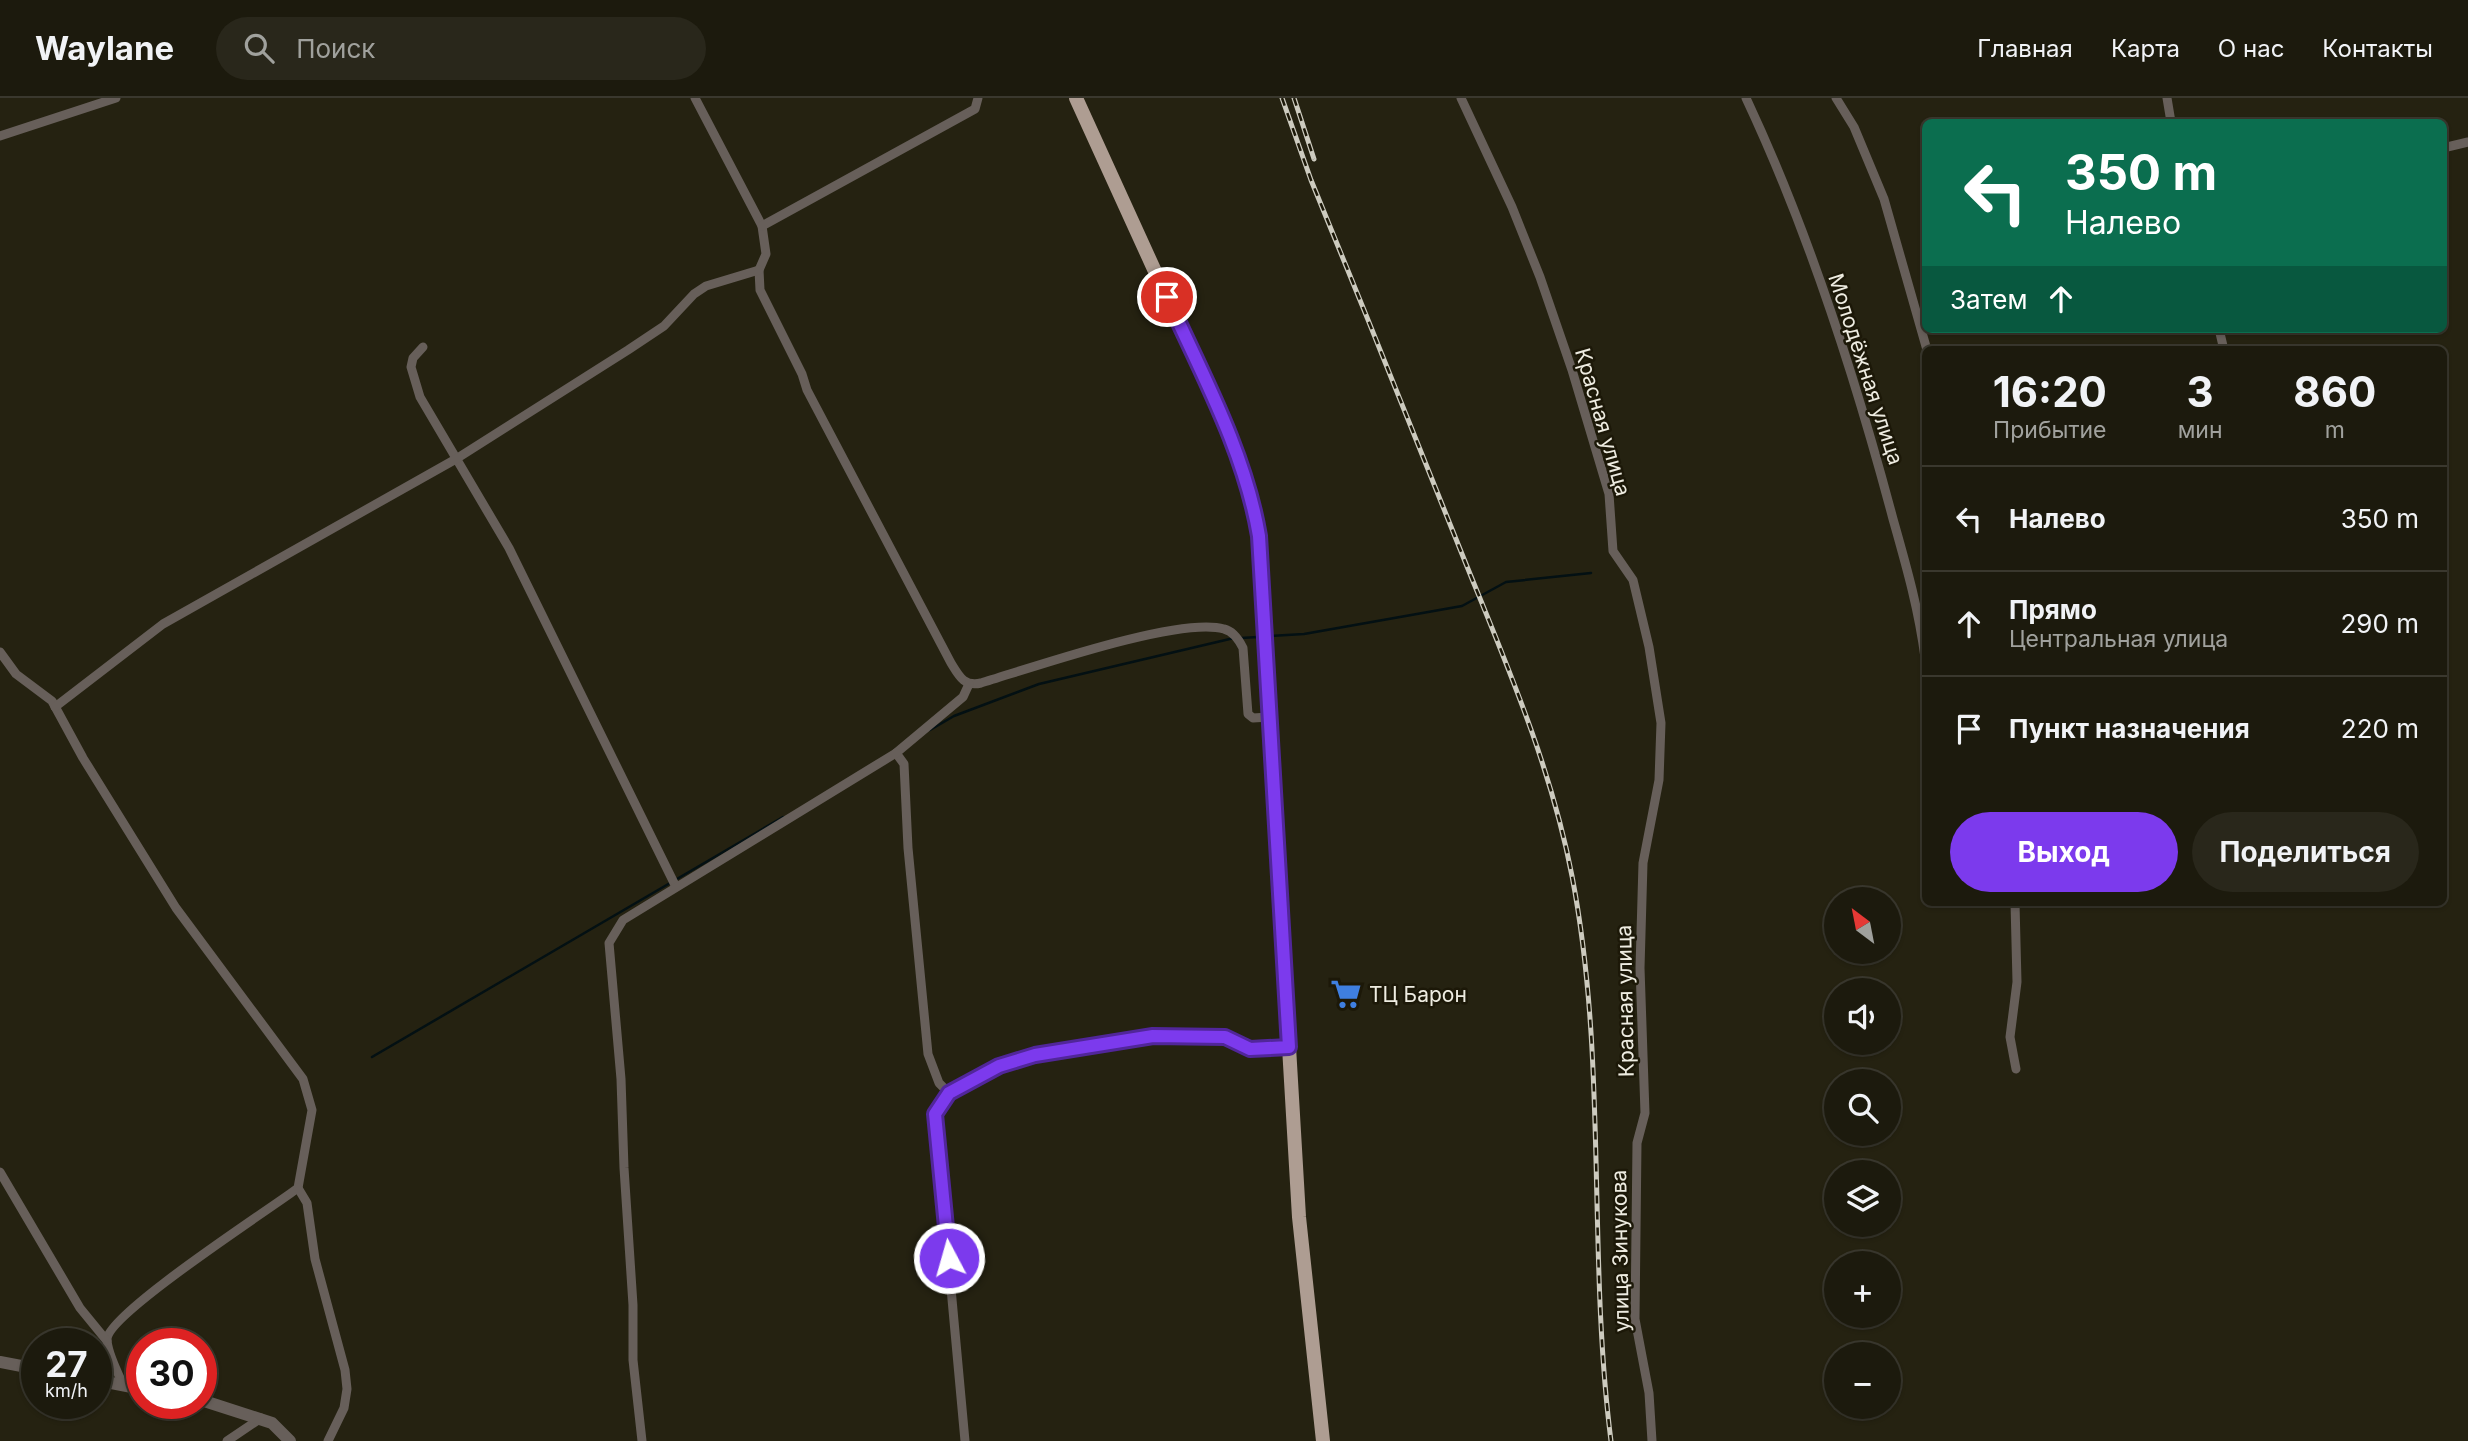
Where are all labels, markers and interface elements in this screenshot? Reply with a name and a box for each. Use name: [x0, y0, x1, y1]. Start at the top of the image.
search box: [216, 17, 706, 80]
text: Waylane: [35, 28, 174, 68]
icon: search: [240, 29, 278, 67]
text: Поиск: [296, 33, 375, 64]
text: Главная: [1977, 34, 2073, 63]
text: Карта: [2111, 34, 2180, 63]
text: О нас: [2218, 34, 2284, 63]
text: Контакты: [2322, 34, 2433, 63]
text: 350 m: [2065, 143, 2217, 202]
icon: left: [1950, 147, 2041, 238]
text: Налево: [2065, 203, 2181, 242]
pin: [1137, 267, 1197, 327]
street label: Молодёжная улица: [1823, 270, 1909, 468]
icon: arrive: [1148, 278, 1186, 316]
icon: ahead: [2042, 280, 2080, 318]
text: Затем: [1950, 284, 2028, 315]
street label: Красная улица: [1570, 345, 1636, 499]
text: 16:20: [1993, 366, 2107, 417]
text: 3: [2187, 366, 2214, 417]
text: 860: [2293, 366, 2376, 417]
text: Прибытие: [1993, 416, 2107, 444]
text: мин: [2178, 416, 2223, 444]
text: m: [2325, 416, 2345, 444]
icon: left: [1950, 500, 1988, 538]
text: Налево: [2009, 503, 2106, 534]
text: 350 m: [2341, 503, 2419, 534]
text: Прямо: [2009, 594, 2097, 625]
icon: ahead: [1950, 605, 1988, 643]
text: 290 m: [2341, 608, 2419, 639]
text: Центральная улица: [2009, 625, 2228, 653]
icon: arrive: [1950, 710, 1988, 748]
text: Пункт назначения: [2009, 713, 2250, 744]
text: 220 m: [2341, 713, 2419, 744]
button: Выход: [1950, 812, 2178, 892]
button: Поделиться: [2192, 812, 2419, 892]
north arrow: [1824, 887, 1900, 964]
map controls: [1824, 887, 1901, 1419]
street label: Красная улица: [1611, 925, 1639, 1077]
supermarket icon: ТЦ Барон: [1329, 977, 1363, 1011]
button: sound: [1824, 978, 1901, 1055]
place label: ТЦ Барон: [1369, 982, 1467, 1007]
button: search: [1824, 1069, 1901, 1146]
button: layers: [1824, 1160, 1901, 1237]
street label: улица Зинукова: [1606, 1170, 1634, 1332]
position arrow: [912, 1221, 986, 1295]
button: +: [1824, 1251, 1901, 1328]
speed limit sign: 30: [126, 1328, 217, 1419]
button: −: [1824, 1342, 1901, 1419]
text: 27: [45, 1343, 88, 1385]
text: km/h: [45, 1380, 88, 1401]

